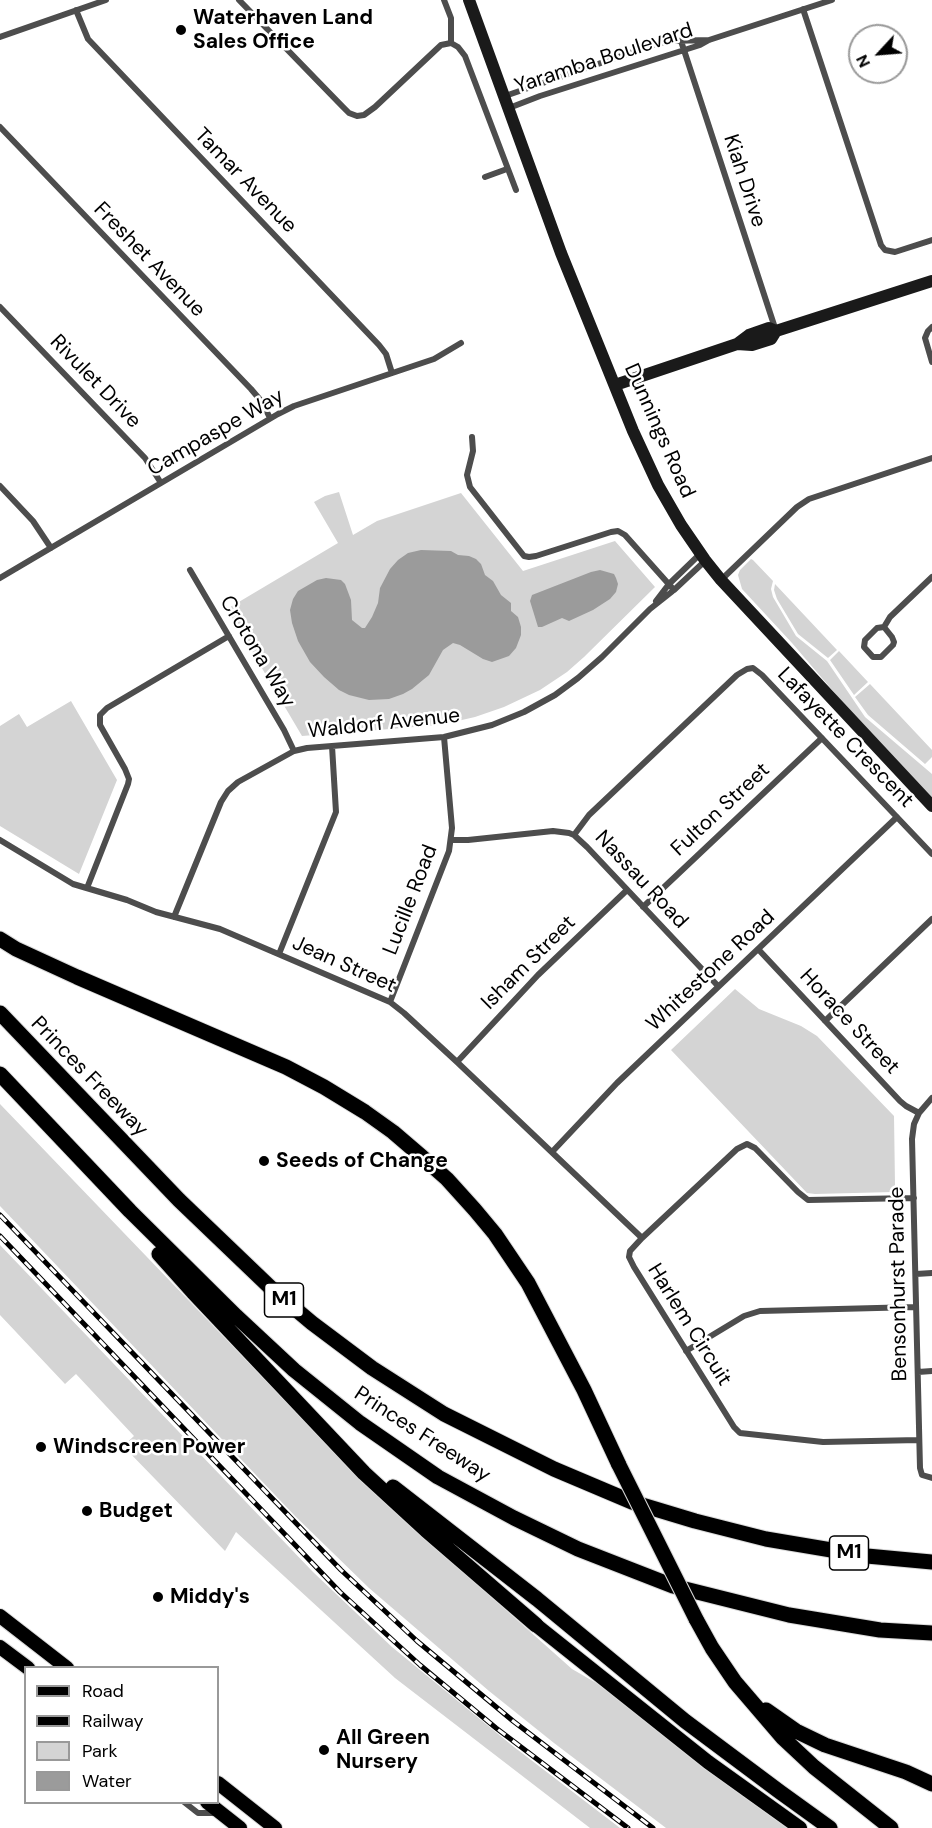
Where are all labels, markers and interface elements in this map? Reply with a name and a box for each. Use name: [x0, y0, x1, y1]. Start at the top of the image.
place label: Waterhaven Land Sales Office: [193, 5, 373, 55]
street label: Yaramba Boulevard: [512, 18, 696, 100]
marker: Waterhaven Land Sales Office: [174, 23, 188, 37]
north arrow: [848, 24, 908, 84]
text: N: [851, 51, 875, 71]
street label: Tamar Avenue: [189, 123, 301, 239]
street label: Kiah Drive: [717, 131, 771, 231]
street label: Freshet Avenue: [88, 197, 210, 323]
street label: Rivulet Drive: [44, 330, 146, 434]
street label: Dunnings Road: [618, 360, 700, 502]
street label: Campaspe Way: [143, 384, 289, 482]
street label: Crotona Way: [214, 592, 300, 712]
street label: Lafayette Crescent: [772, 663, 918, 813]
street label: Waldorf Avenue: [307, 703, 461, 745]
street label: Fulton Street: [667, 758, 775, 862]
street label: Nassau Road: [589, 826, 693, 934]
street label: Lucille Road: [378, 841, 444, 959]
street label: Whitestone Road: [642, 905, 780, 1037]
street label: Isham Street: [477, 911, 581, 1015]
street label: Jean Street: [288, 931, 400, 999]
street label: Horace Street: [794, 964, 904, 1080]
street label: Princes Freeway: [25, 1012, 153, 1142]
place label: Seeds of Change: [276, 1148, 448, 1174]
marker: Seeds of Change: [257, 1154, 271, 1168]
street label: Bensonhurst Parade: [885, 1186, 913, 1382]
street label: Harlem Circuit: [641, 1259, 737, 1391]
road number: M1: [264, 1283, 304, 1317]
street label: Princes Freeway: [349, 1382, 495, 1488]
place label: Windscreen Power: [53, 1434, 245, 1460]
marker: Windscreen Power: [34, 1440, 48, 1454]
place label: Budget: [99, 1498, 173, 1524]
marker: Budget: [80, 1504, 94, 1518]
road number: M1: [830, 1536, 868, 1570]
place label: Middy's: [170, 1584, 250, 1610]
marker: Middy's: [151, 1590, 165, 1604]
legend: [24, 1666, 219, 1804]
text: Road: [82, 1679, 124, 1703]
text: Railway: [82, 1709, 144, 1733]
place label: All Green Nursery: [336, 1725, 430, 1775]
text: Park: [82, 1739, 118, 1763]
marker: All Green Nursery: [317, 1743, 331, 1757]
text: Water: [82, 1769, 132, 1793]

